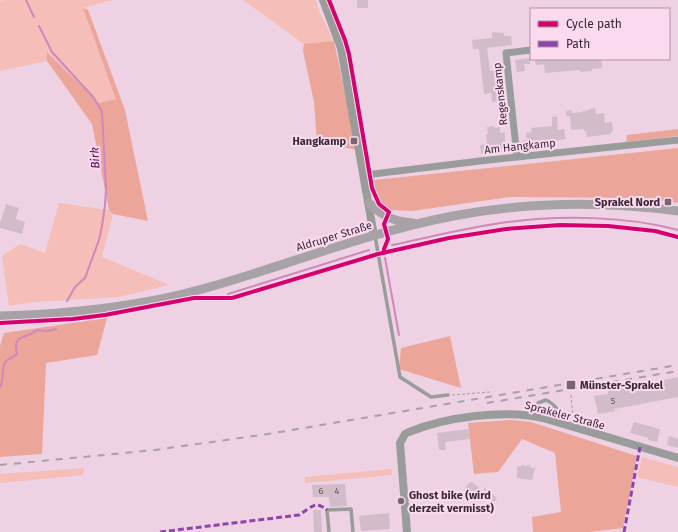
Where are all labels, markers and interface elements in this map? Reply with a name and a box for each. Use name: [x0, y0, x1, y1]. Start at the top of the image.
legend: [530, 8, 670, 60]
text: Cycle path: [566, 17, 622, 31]
text: Path: [566, 37, 590, 51]
street label: Regenskamp: [491, 62, 510, 126]
place label: Hangkamp: [292, 135, 346, 148]
marker: Hangkamp: [349, 136, 359, 146]
street label: Am Hangkamp: [484, 136, 556, 157]
water label: Birk: [87, 146, 103, 169]
place label: Sprakel Nord: [595, 196, 660, 209]
marker: Sprakel Nord: [663, 197, 673, 207]
street label: Aldruper Straße: [295, 219, 374, 254]
marker: Münster-Sprakel: [565, 379, 577, 391]
place label: Münster-Sprakel: [580, 379, 664, 392]
house number: 5: [611, 396, 616, 406]
street label: Sprakeler Straße: [523, 399, 606, 432]
house number: 6: [319, 486, 324, 496]
house number: 4: [335, 486, 340, 496]
place label: Ghost bike (wird derzeit vermisst): [409, 489, 494, 515]
marker: Ghost bike (wird derzeit vermisst): [396, 496, 406, 506]

